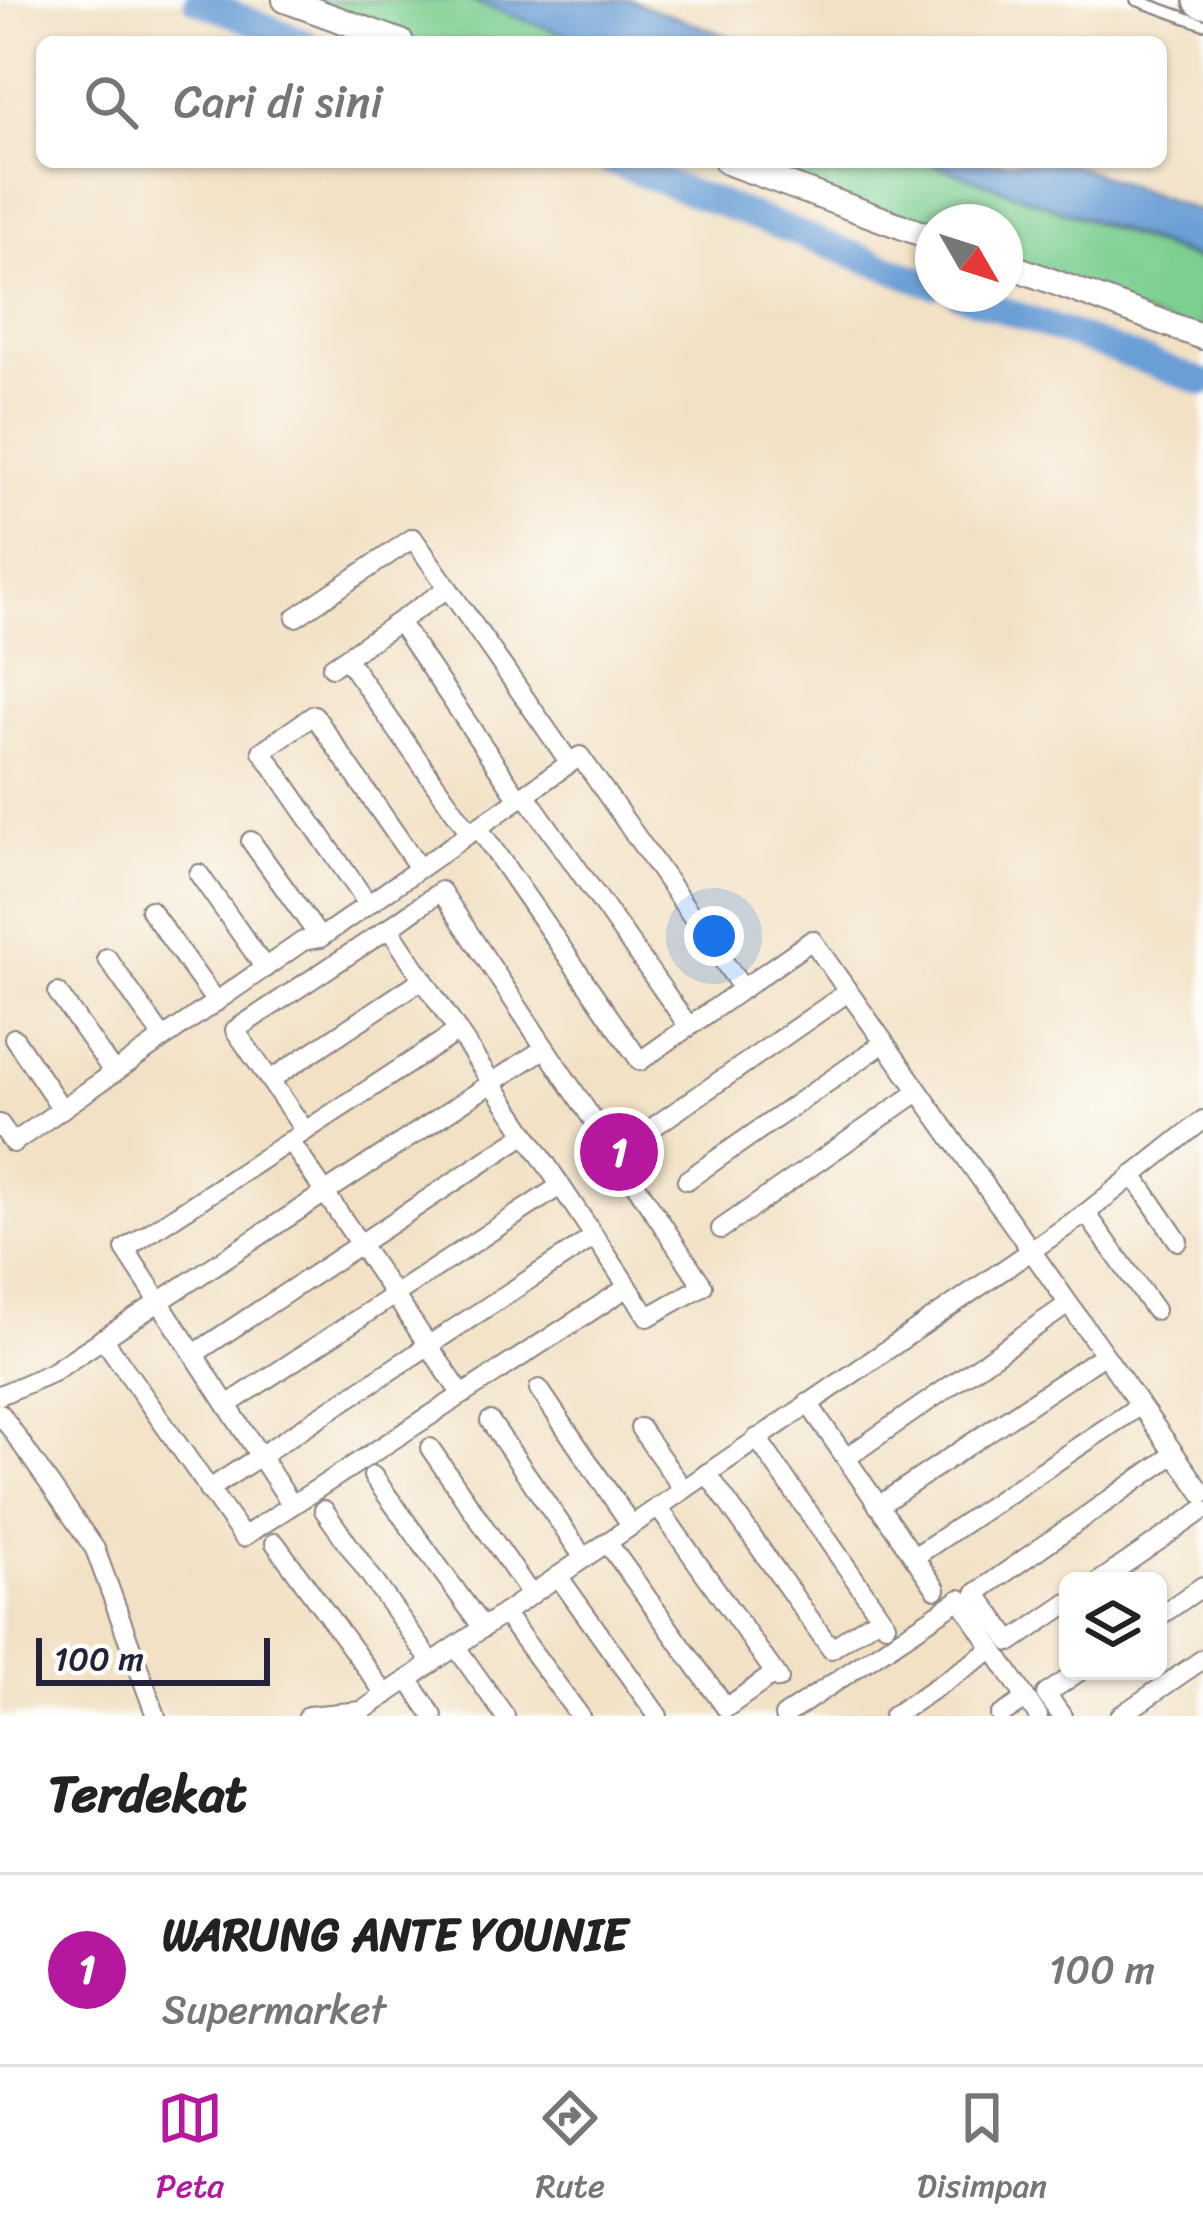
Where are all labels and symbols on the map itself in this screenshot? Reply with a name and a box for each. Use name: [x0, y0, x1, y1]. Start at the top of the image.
north arrow: [915, 204, 1023, 312]
your location: [684, 906, 744, 966]
pin: 1: [580, 1107, 658, 1197]
scale bar: [36, 1632, 270, 1685]

